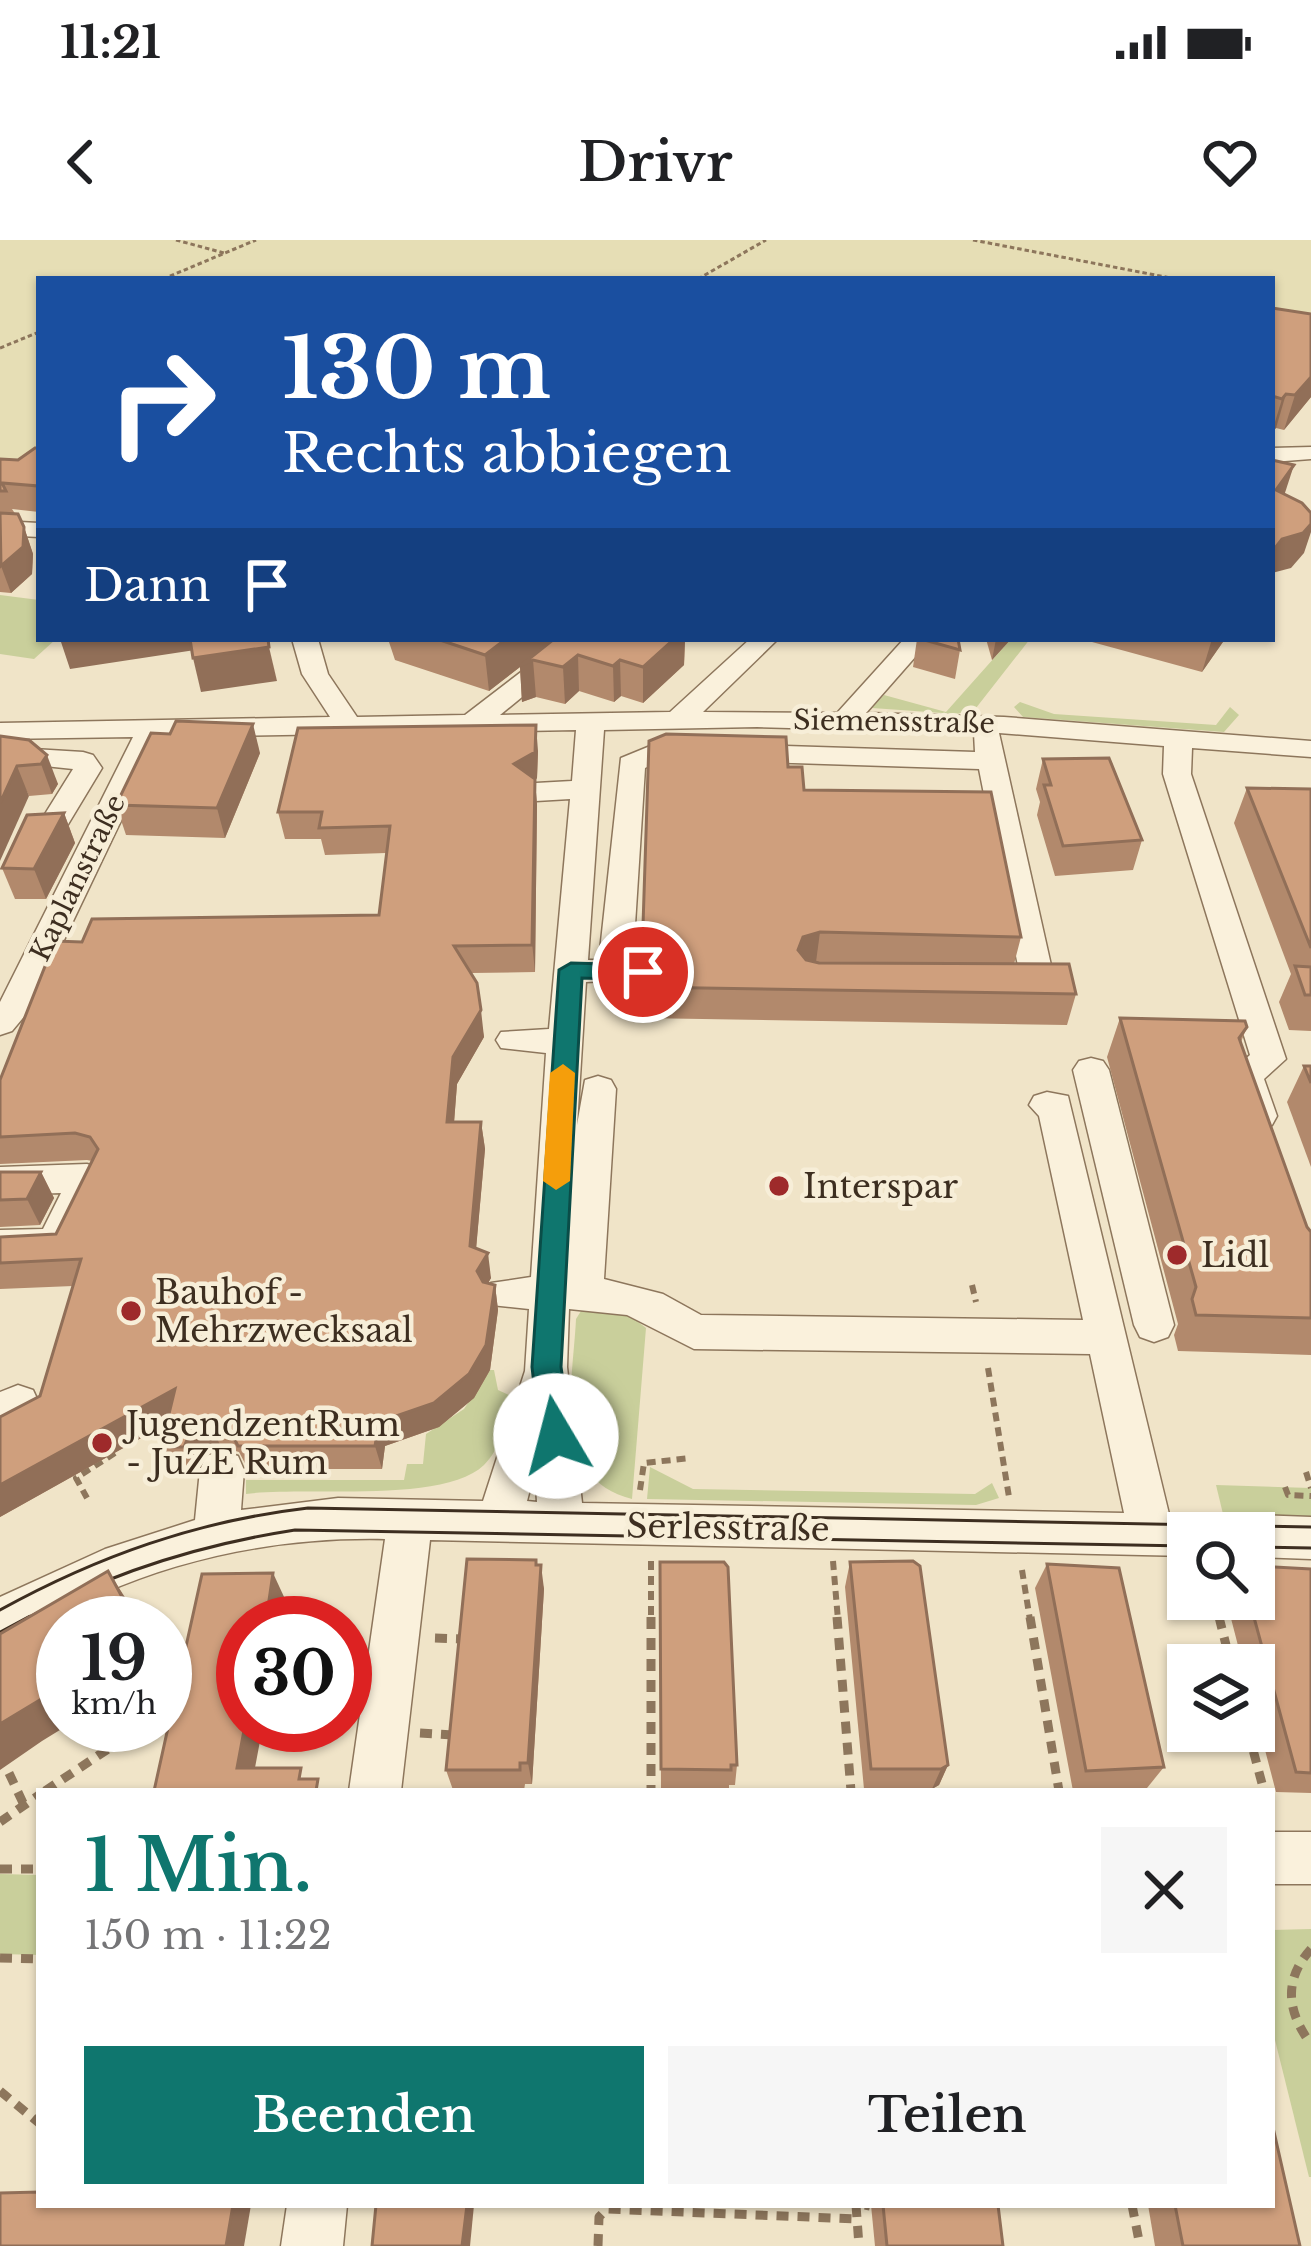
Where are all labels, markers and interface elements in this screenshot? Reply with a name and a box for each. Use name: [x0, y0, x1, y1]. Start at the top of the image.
text: 11:21: [60, 14, 161, 70]
icon: back: [48, 129, 114, 195]
text: Drivr: [578, 129, 733, 196]
icon: heart: [1197, 129, 1263, 195]
text: 130 m: [282, 317, 551, 421]
icon: right: [84, 324, 240, 480]
text: Rechts abbiegen: [282, 420, 732, 487]
icon: arrive: [234, 552, 300, 618]
text: Dann: [84, 557, 210, 613]
street label: Siemensstraße: [793, 703, 995, 740]
street label: Kaplanstraße: [23, 789, 132, 966]
pin: [592, 921, 694, 1023]
icon: arrive: [610, 939, 676, 1005]
place label: Interspar: [803, 1166, 958, 1207]
marker: Interspar: [766, 1173, 792, 1199]
place label: Lidl: [1201, 1235, 1269, 1276]
marker: Lidl: [1164, 1242, 1190, 1268]
place label: Bauhof - Mehrzwecksaal: [155, 1272, 413, 1351]
marker: Bauhof - Mehrzwecksaal: [118, 1298, 144, 1324]
position arrow: [493, 1373, 619, 1499]
place label: JugendzentRum - JuZE Rum: [122, 1404, 400, 1483]
marker: JugendzentRum - JuZE Rum: [89, 1430, 115, 1456]
street label: Serlesstraße: [626, 1505, 830, 1550]
map controls: [1167, 1512, 1275, 1752]
button: search: [1167, 1512, 1275, 1620]
speed limit sign: 30: [216, 1596, 372, 1752]
text: 19: [81, 1622, 147, 1696]
button: layers: [1167, 1644, 1275, 1752]
text: km/h: [71, 1685, 157, 1722]
text: 1 Min.: [84, 1821, 312, 1910]
button: close: [1101, 1827, 1227, 1953]
text: 150 m · 11:22: [84, 1911, 332, 1960]
button: Beenden: [84, 2046, 644, 2184]
button: Teilen: [668, 2046, 1227, 2184]

